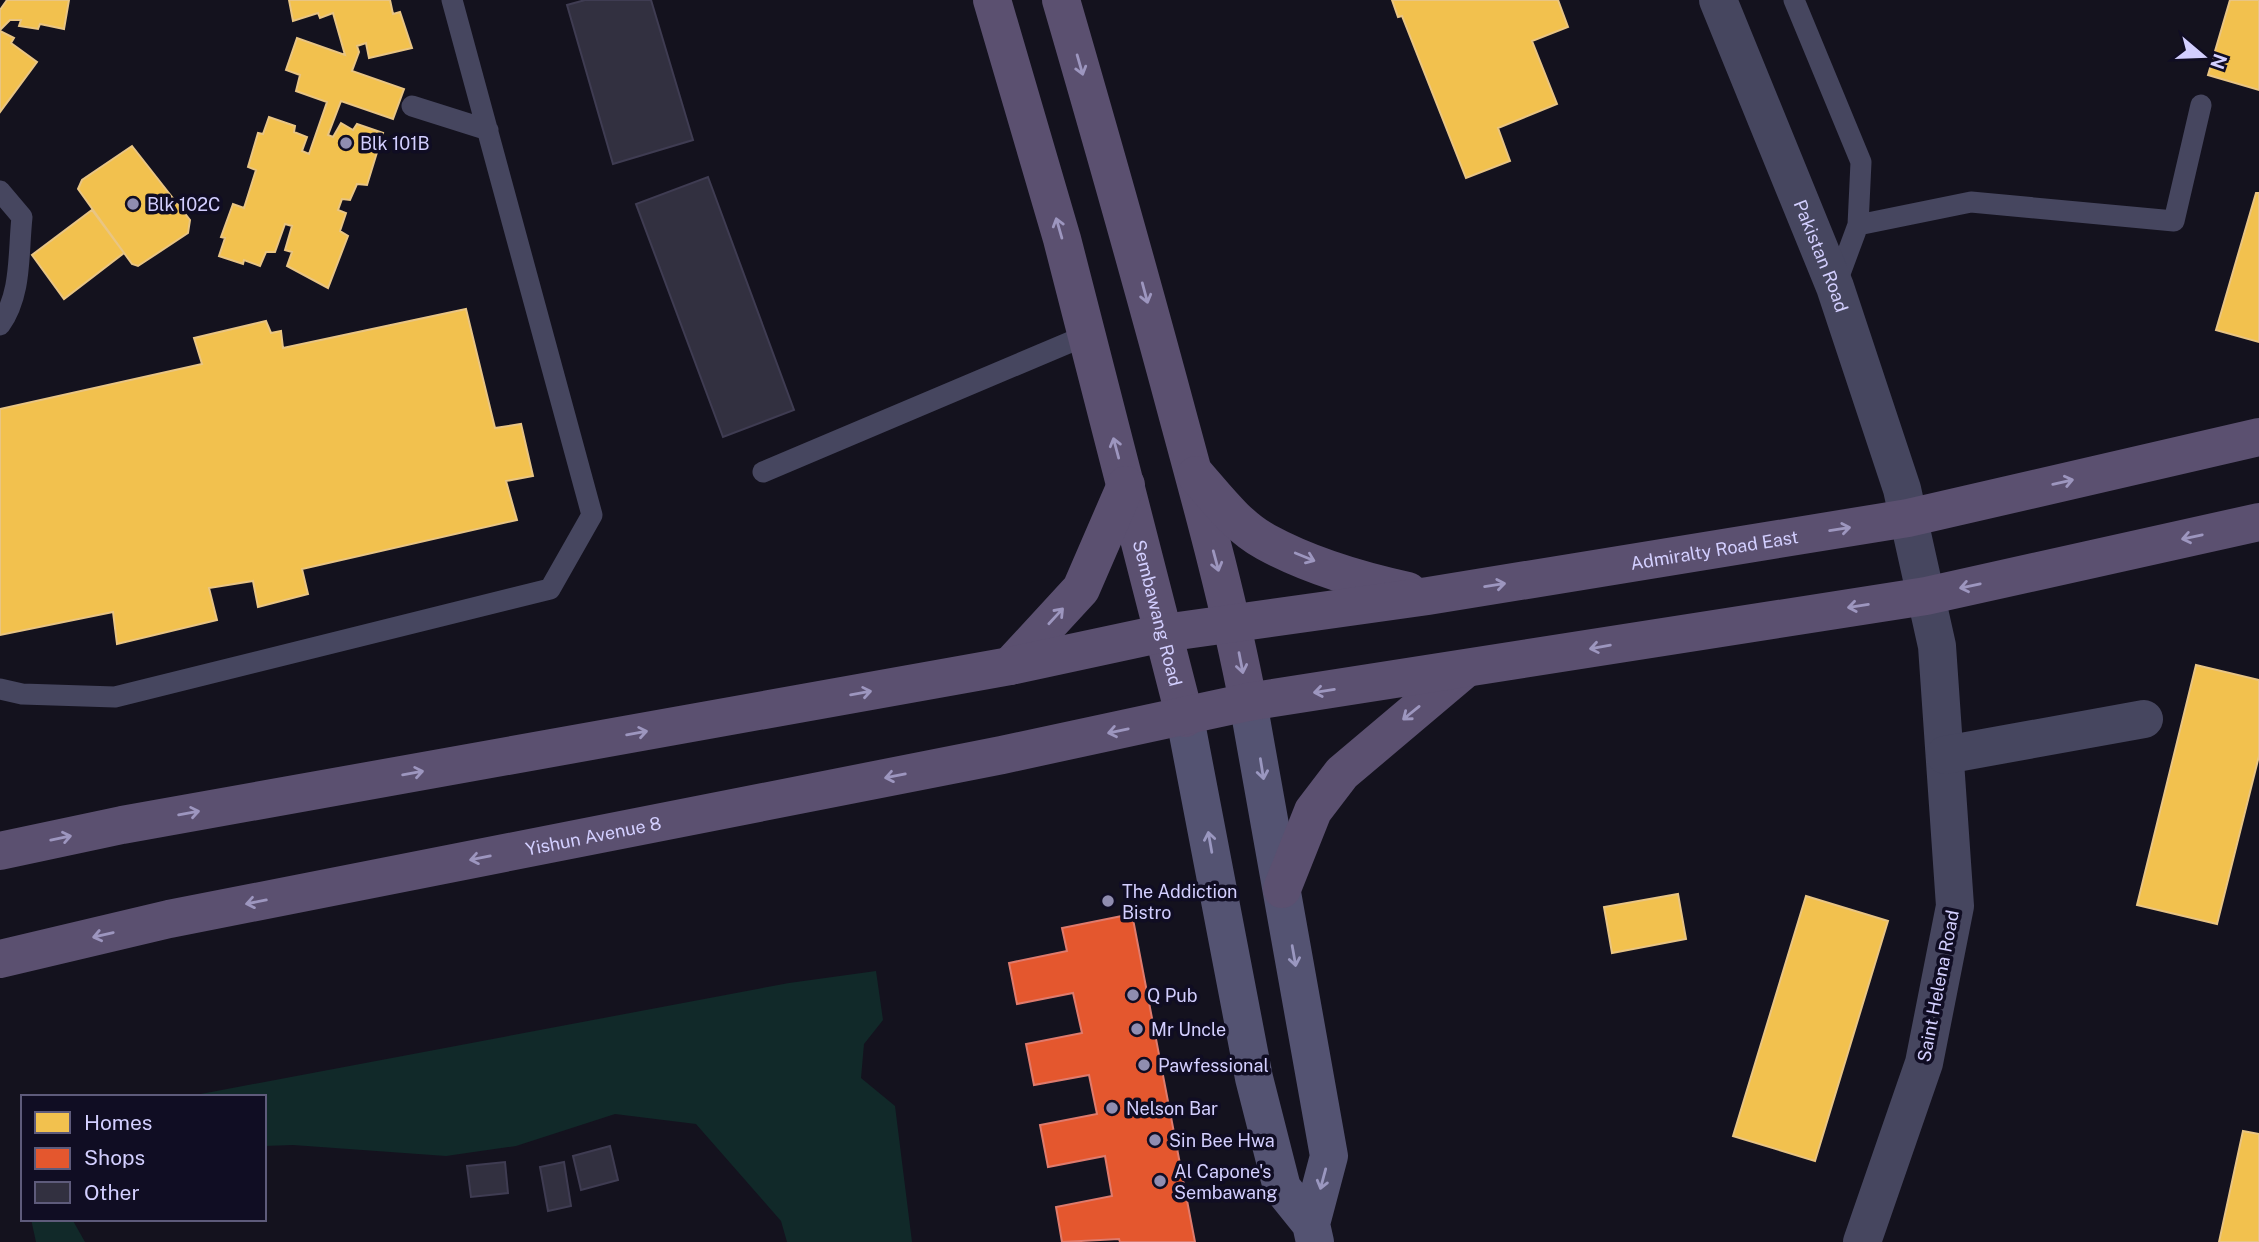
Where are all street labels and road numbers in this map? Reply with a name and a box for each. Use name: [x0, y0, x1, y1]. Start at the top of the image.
street label: Pakistan Road: [1790, 196, 1853, 315]
street label: Admiralty Road East: [1629, 525, 1800, 573]
street label: Sembawang Road: [1129, 537, 1187, 688]
street label: Yishun Avenue 8: [524, 812, 663, 859]
street label: Saint Helena Road: [1913, 908, 1963, 1064]

